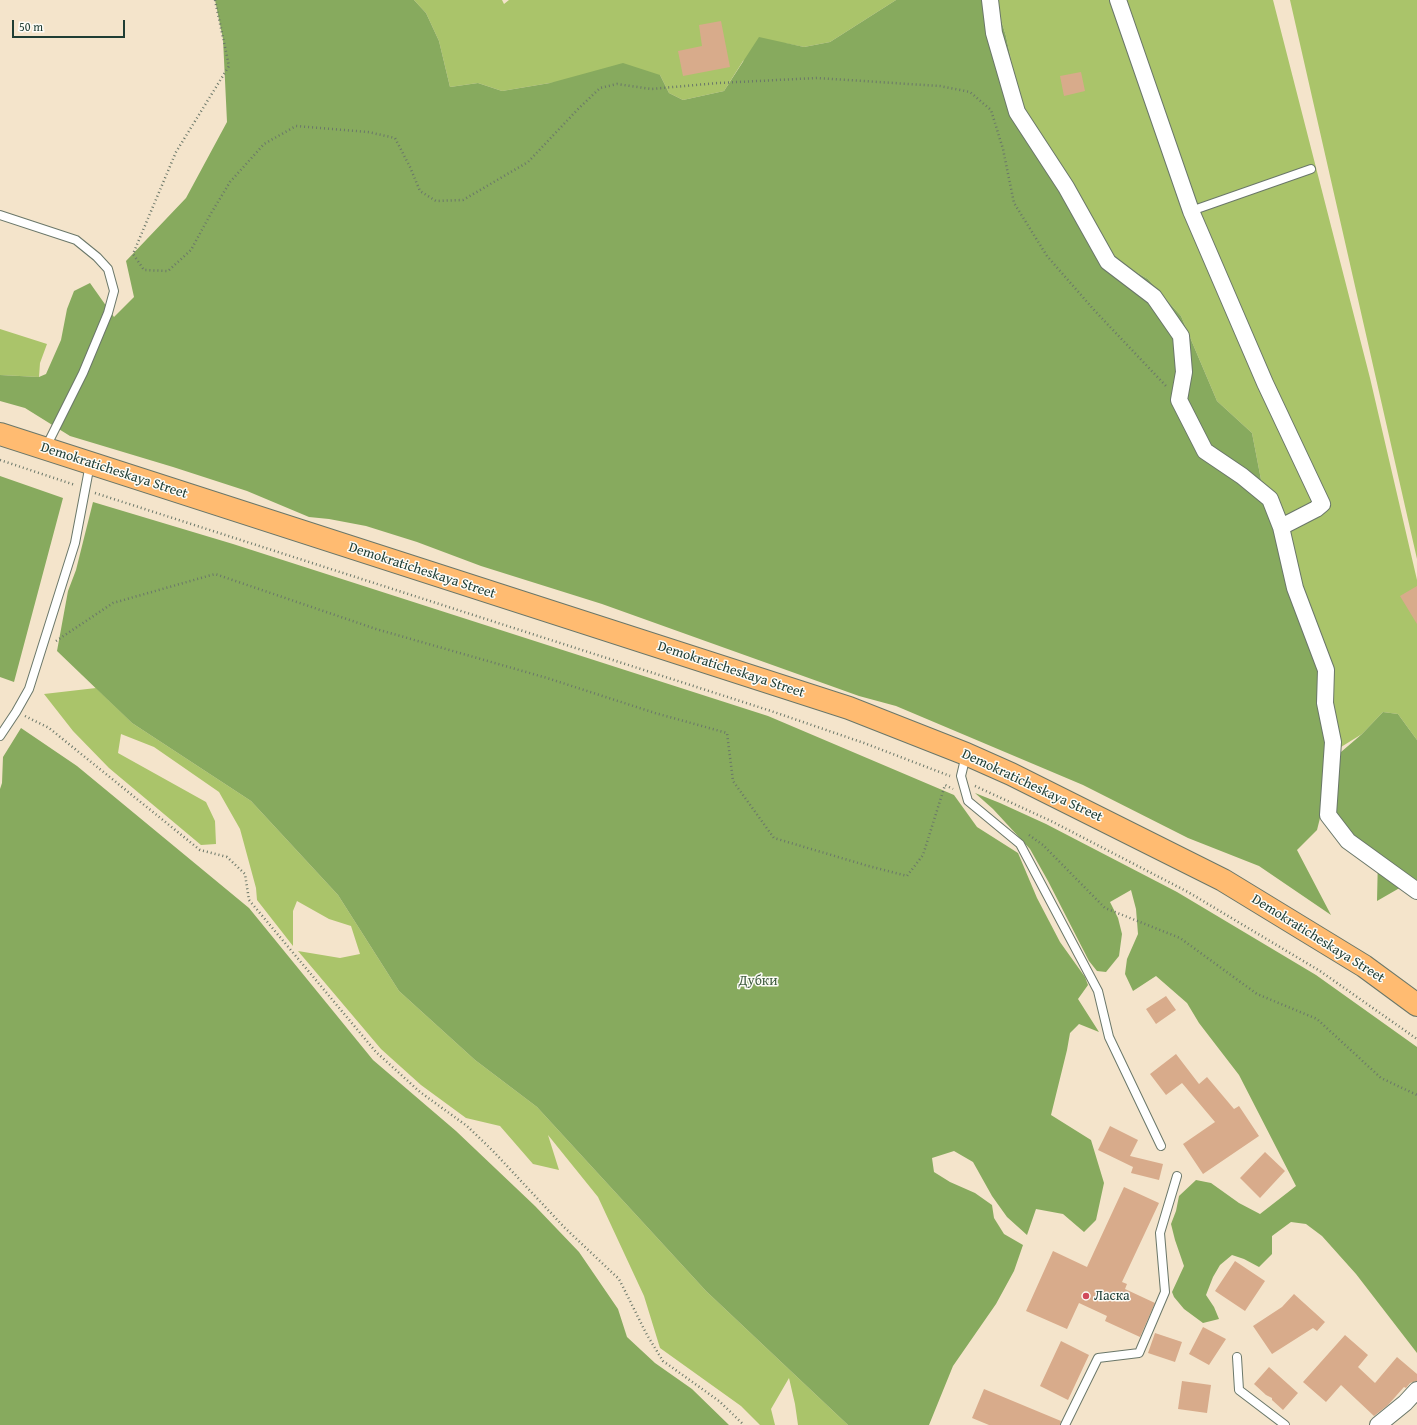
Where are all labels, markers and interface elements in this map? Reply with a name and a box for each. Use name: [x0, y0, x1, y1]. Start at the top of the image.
scale bar: [14, 12, 127, 38]
text: 50 m: [19, 18, 43, 35]
street label: Demokraticheskaya Street: [38, 439, 190, 503]
street label: Demokraticheskaya Street: [346, 539, 498, 603]
street label: Demokraticheskaya Street: [655, 638, 807, 702]
street label: Demokraticheskaya Street: [959, 746, 1105, 826]
street label: Demokraticheskaya Street: [1248, 891, 1388, 987]
park label: Дубки: [739, 973, 777, 989]
place label: Ласка: [1094, 1288, 1130, 1304]
marker: Ласка: [1081, 1291, 1091, 1301]

